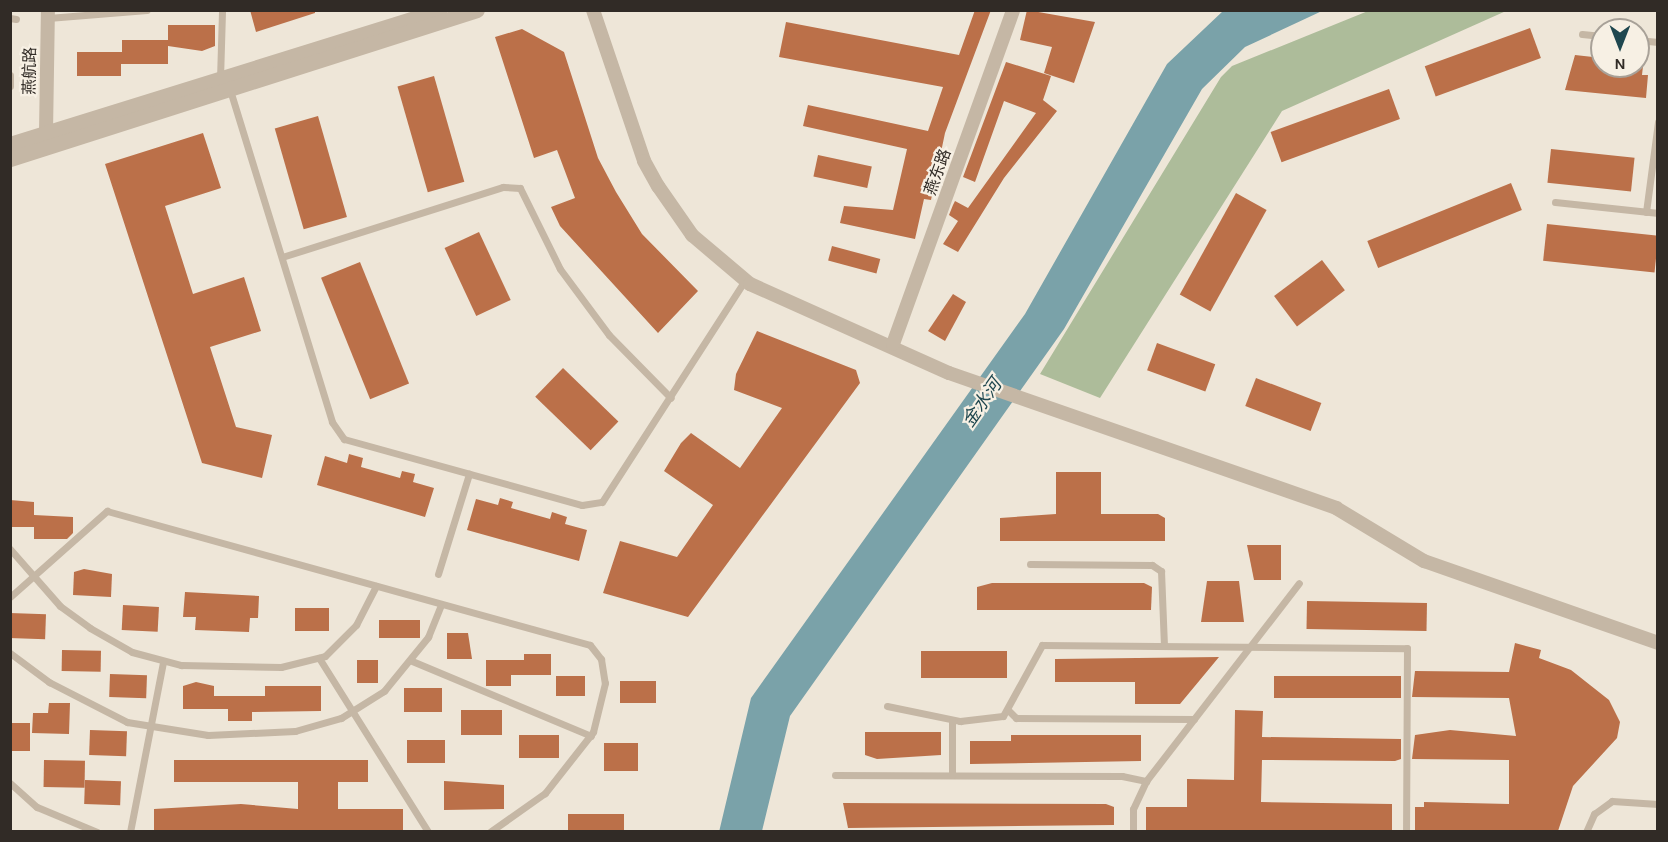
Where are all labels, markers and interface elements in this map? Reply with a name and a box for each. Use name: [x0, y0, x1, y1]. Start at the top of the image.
north arrow: [1590, 18, 1650, 78]
street label: 燕航路: [20, 47, 40, 95]
text: N: [1614, 55, 1626, 74]
street label: 燕东路: [921, 146, 955, 198]
water label: 金水河: [958, 375, 1006, 431]

